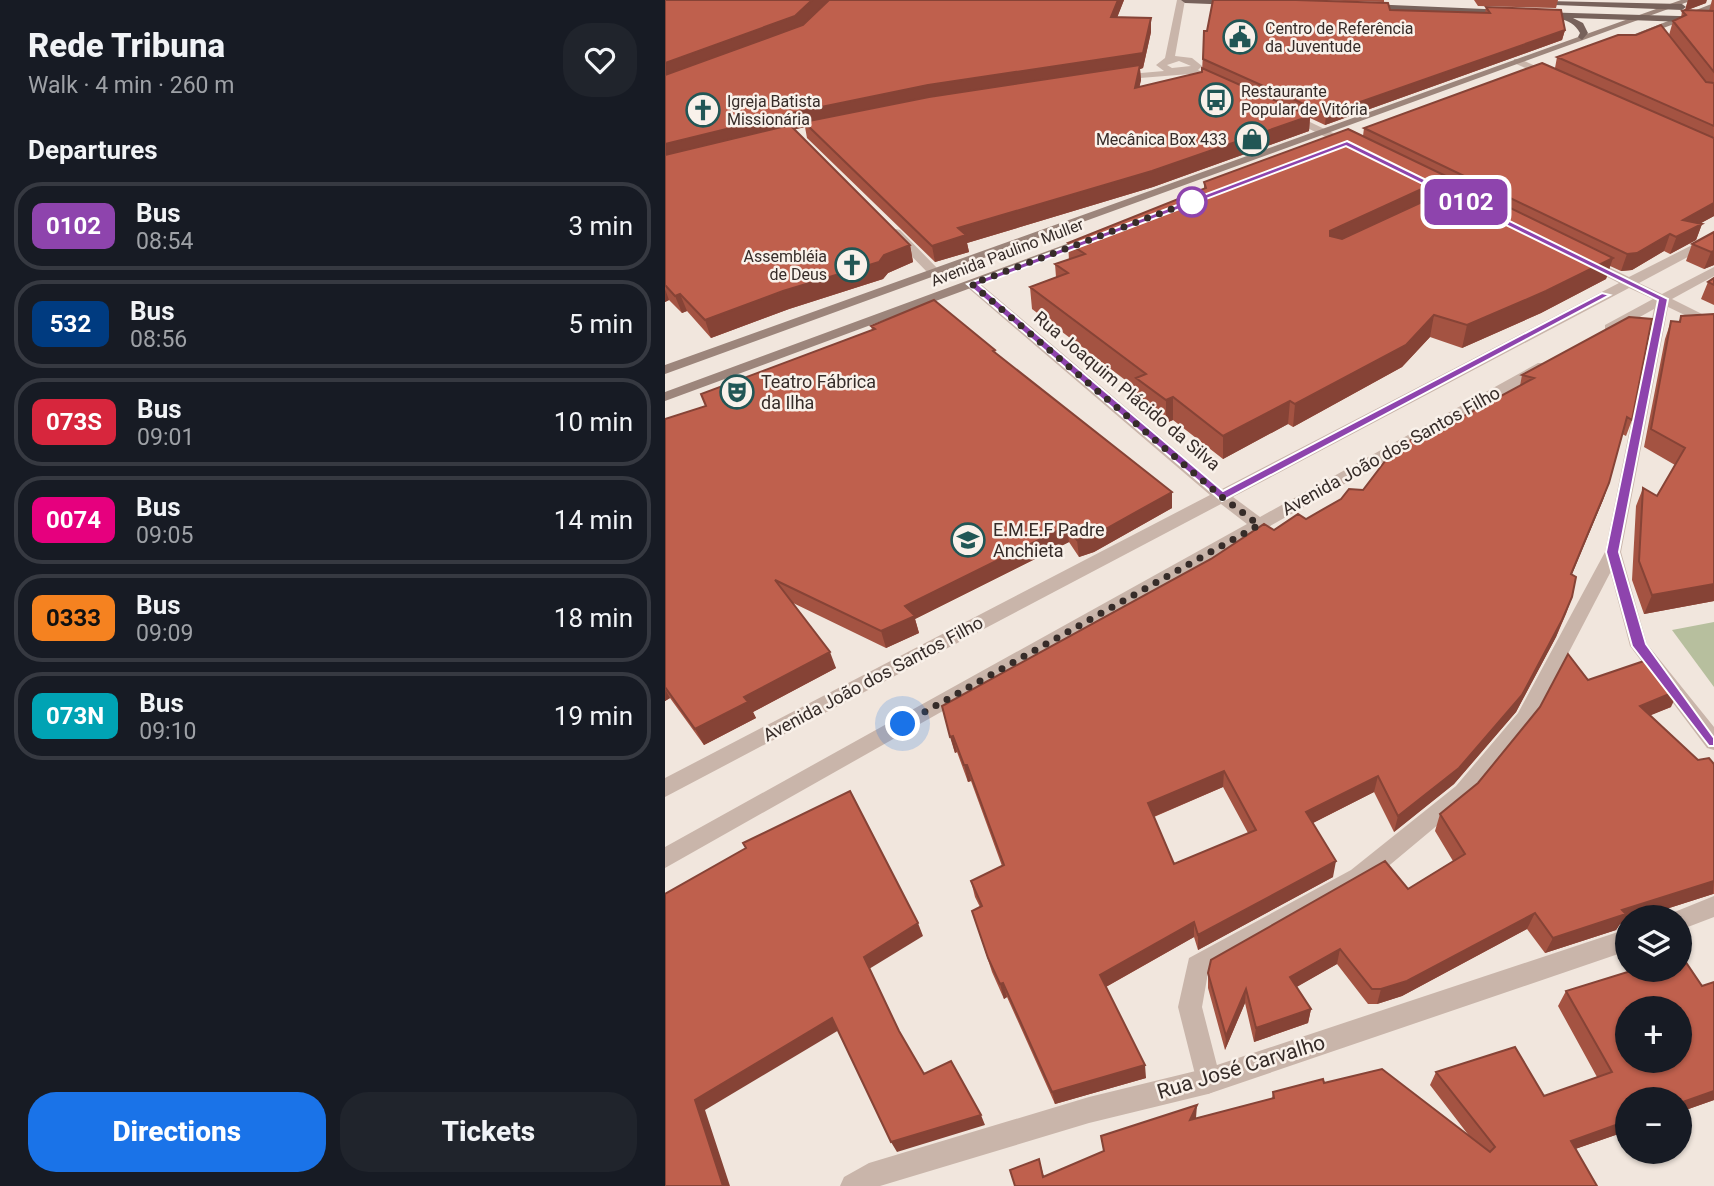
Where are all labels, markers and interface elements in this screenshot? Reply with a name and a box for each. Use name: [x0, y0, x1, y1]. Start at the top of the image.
public building icon: Centro de Referência da Juventude: [1221, 18, 1259, 56]
place label: Centro de Referência da Juventude: [1265, 19, 1414, 56]
button: heart: [563, 23, 637, 97]
text: Rede Tribuna: [28, 26, 225, 65]
text: Walk · 4 min · 260 m: [28, 72, 234, 99]
bus stop icon: Restaurante Popular de Vitória: [1197, 81, 1235, 119]
place label: Restaurante Popular de Vitória: [1241, 82, 1368, 119]
church icon: Igreja Batista Missionária: [684, 91, 722, 129]
place label: Igreja Batista Missionária: [727, 92, 821, 129]
shop icon: Mecânica Box 433: [1233, 120, 1271, 158]
place label: Mecânica Box 433: [1096, 130, 1227, 149]
text: Departures: [28, 135, 158, 165]
line badge: 0102: [1417, 179, 1515, 225]
unlabelled marker: [1177, 187, 1207, 217]
text: 0102: [1438, 188, 1494, 216]
text: Bus: [136, 198, 181, 228]
text: 3 min: [568, 211, 633, 241]
text: 0102: [46, 212, 101, 240]
street label: Avenida Paulino Muller: [928, 214, 1087, 290]
text: 08:54: [136, 228, 193, 255]
church icon: Assembléia de Deus: [833, 246, 871, 284]
place label: Assembléia de Deus: [744, 247, 827, 284]
text: Bus: [130, 296, 175, 326]
street label: Rua Joaquim Plácido da Silva: [1030, 307, 1225, 475]
text: 5 min: [568, 309, 633, 339]
text: 532: [50, 310, 91, 338]
text: 08:56: [130, 326, 187, 353]
place label: Teatro Fábrica da Ilha: [761, 371, 876, 413]
theatre icon: Teatro Fábrica da Ilha: [718, 373, 756, 411]
street label: Avenida João dos Santos Filho: [1278, 382, 1503, 519]
text: Bus: [137, 394, 182, 424]
text: 10 min: [554, 407, 633, 437]
text: 073S: [46, 408, 102, 436]
text: 09:01: [137, 424, 194, 451]
text: Bus: [136, 492, 181, 522]
text: 14 min: [554, 505, 633, 535]
text: 0074: [46, 506, 101, 534]
place label: E.M.E.F Padre Anchieta: [993, 519, 1105, 561]
school or university icon: E.M.E.F Padre Anchieta: [949, 521, 987, 559]
text: 09:05: [136, 522, 193, 549]
text: Bus: [136, 590, 181, 620]
text: 18 min: [554, 603, 633, 633]
text: 0333: [46, 604, 101, 632]
street label: Avenida João dos Santos Filho: [759, 612, 986, 746]
text: 09:09: [136, 620, 193, 647]
text: Bus: [139, 688, 184, 718]
text: 19 min: [554, 701, 633, 731]
text: 073N: [46, 702, 104, 730]
your location: [885, 706, 920, 741]
text: 09:10: [139, 718, 197, 745]
map controls: [1615, 905, 1692, 1164]
button: layers: [1615, 905, 1692, 982]
button: +: [1615, 996, 1692, 1073]
street label: Rua José Carvalho: [1154, 1030, 1328, 1104]
button: −: [1615, 1087, 1692, 1164]
button: Directions: [28, 1092, 326, 1172]
button: Tickets: [340, 1092, 637, 1172]

